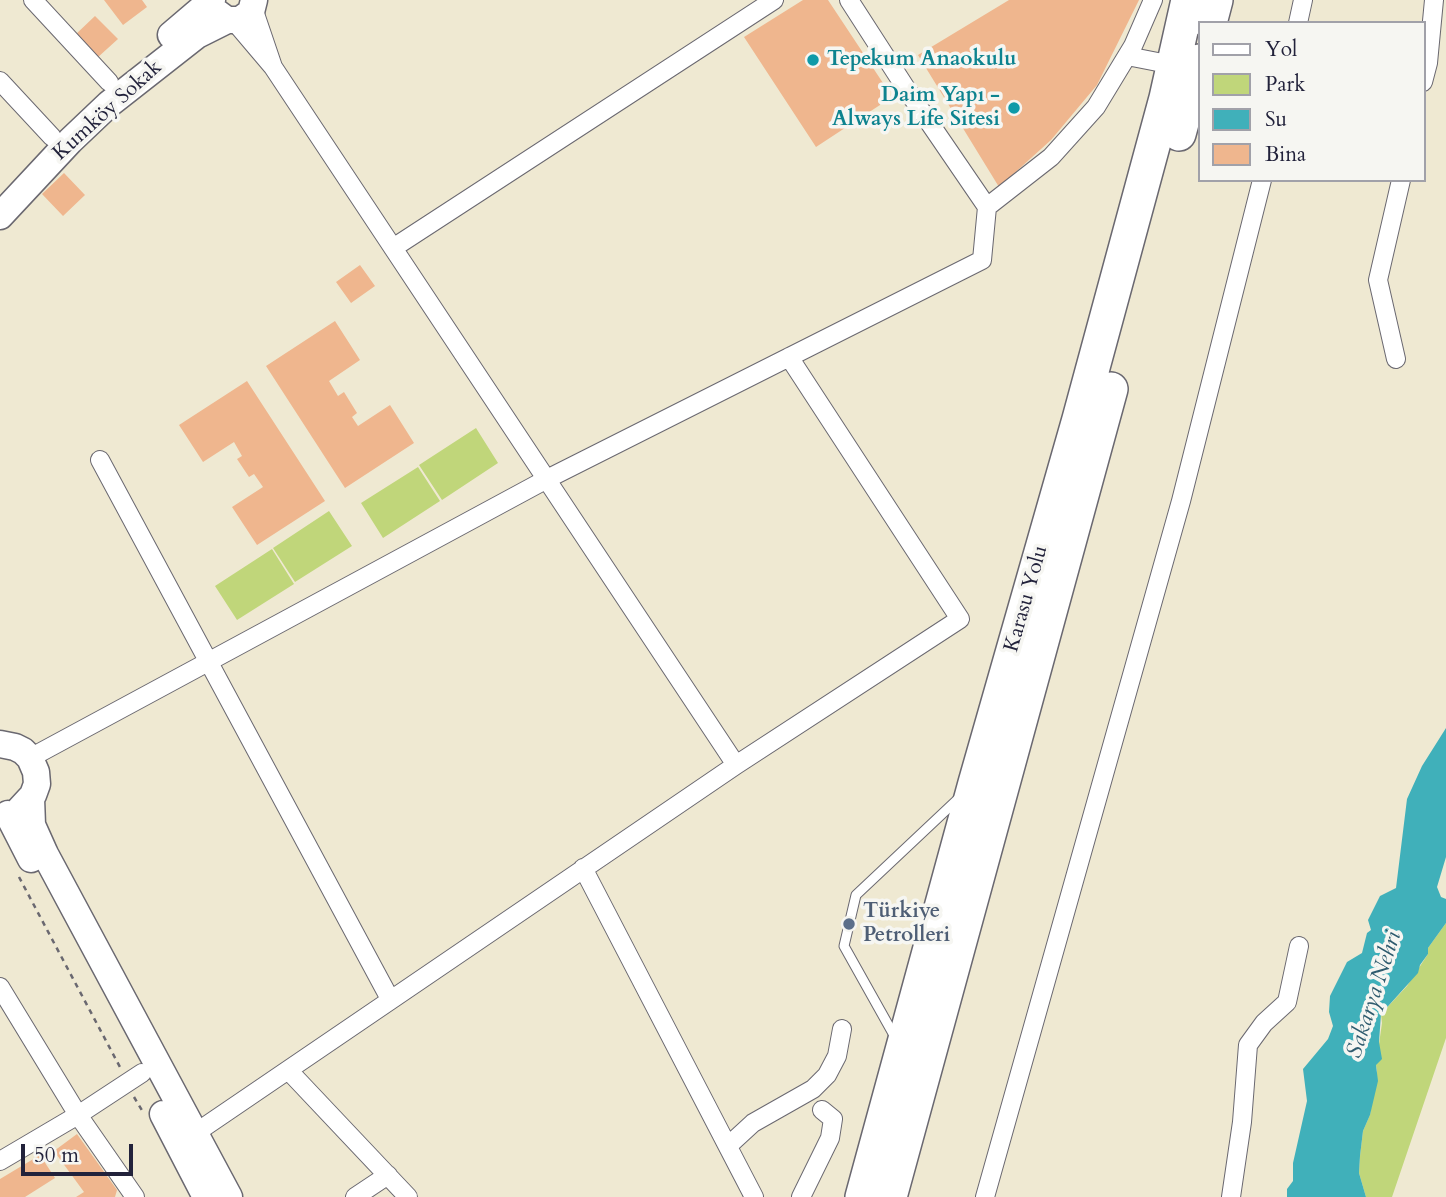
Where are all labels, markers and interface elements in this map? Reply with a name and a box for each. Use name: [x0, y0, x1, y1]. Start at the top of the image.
legend: [1198, 21, 1425, 182]
text: Yol: [1265, 35, 1297, 64]
place label: Tepekum Anaokulu: [827, 47, 1016, 73]
marker: Tepekum Anaokulu: [805, 52, 821, 68]
street label: Kumköy Sokak: [48, 56, 168, 166]
text: Park: [1265, 70, 1305, 99]
place label: Daim Yapı - Always Life Sitesi: [832, 83, 1000, 133]
marker: Daim Yapı - Always Life Sitesi: [1006, 100, 1022, 116]
text: Su: [1265, 105, 1287, 134]
text: Bina: [1265, 140, 1306, 169]
street label: Karasu Yolu: [1000, 543, 1054, 655]
place label: Türkiye Petrolleri: [863, 899, 950, 949]
marker: Türkiye Petrolleri: [841, 916, 857, 932]
water label: Sakarya Nehri: [1341, 928, 1409, 1062]
scale bar: [24, 1130, 136, 1174]
text: 50 m: [34, 1141, 79, 1170]

